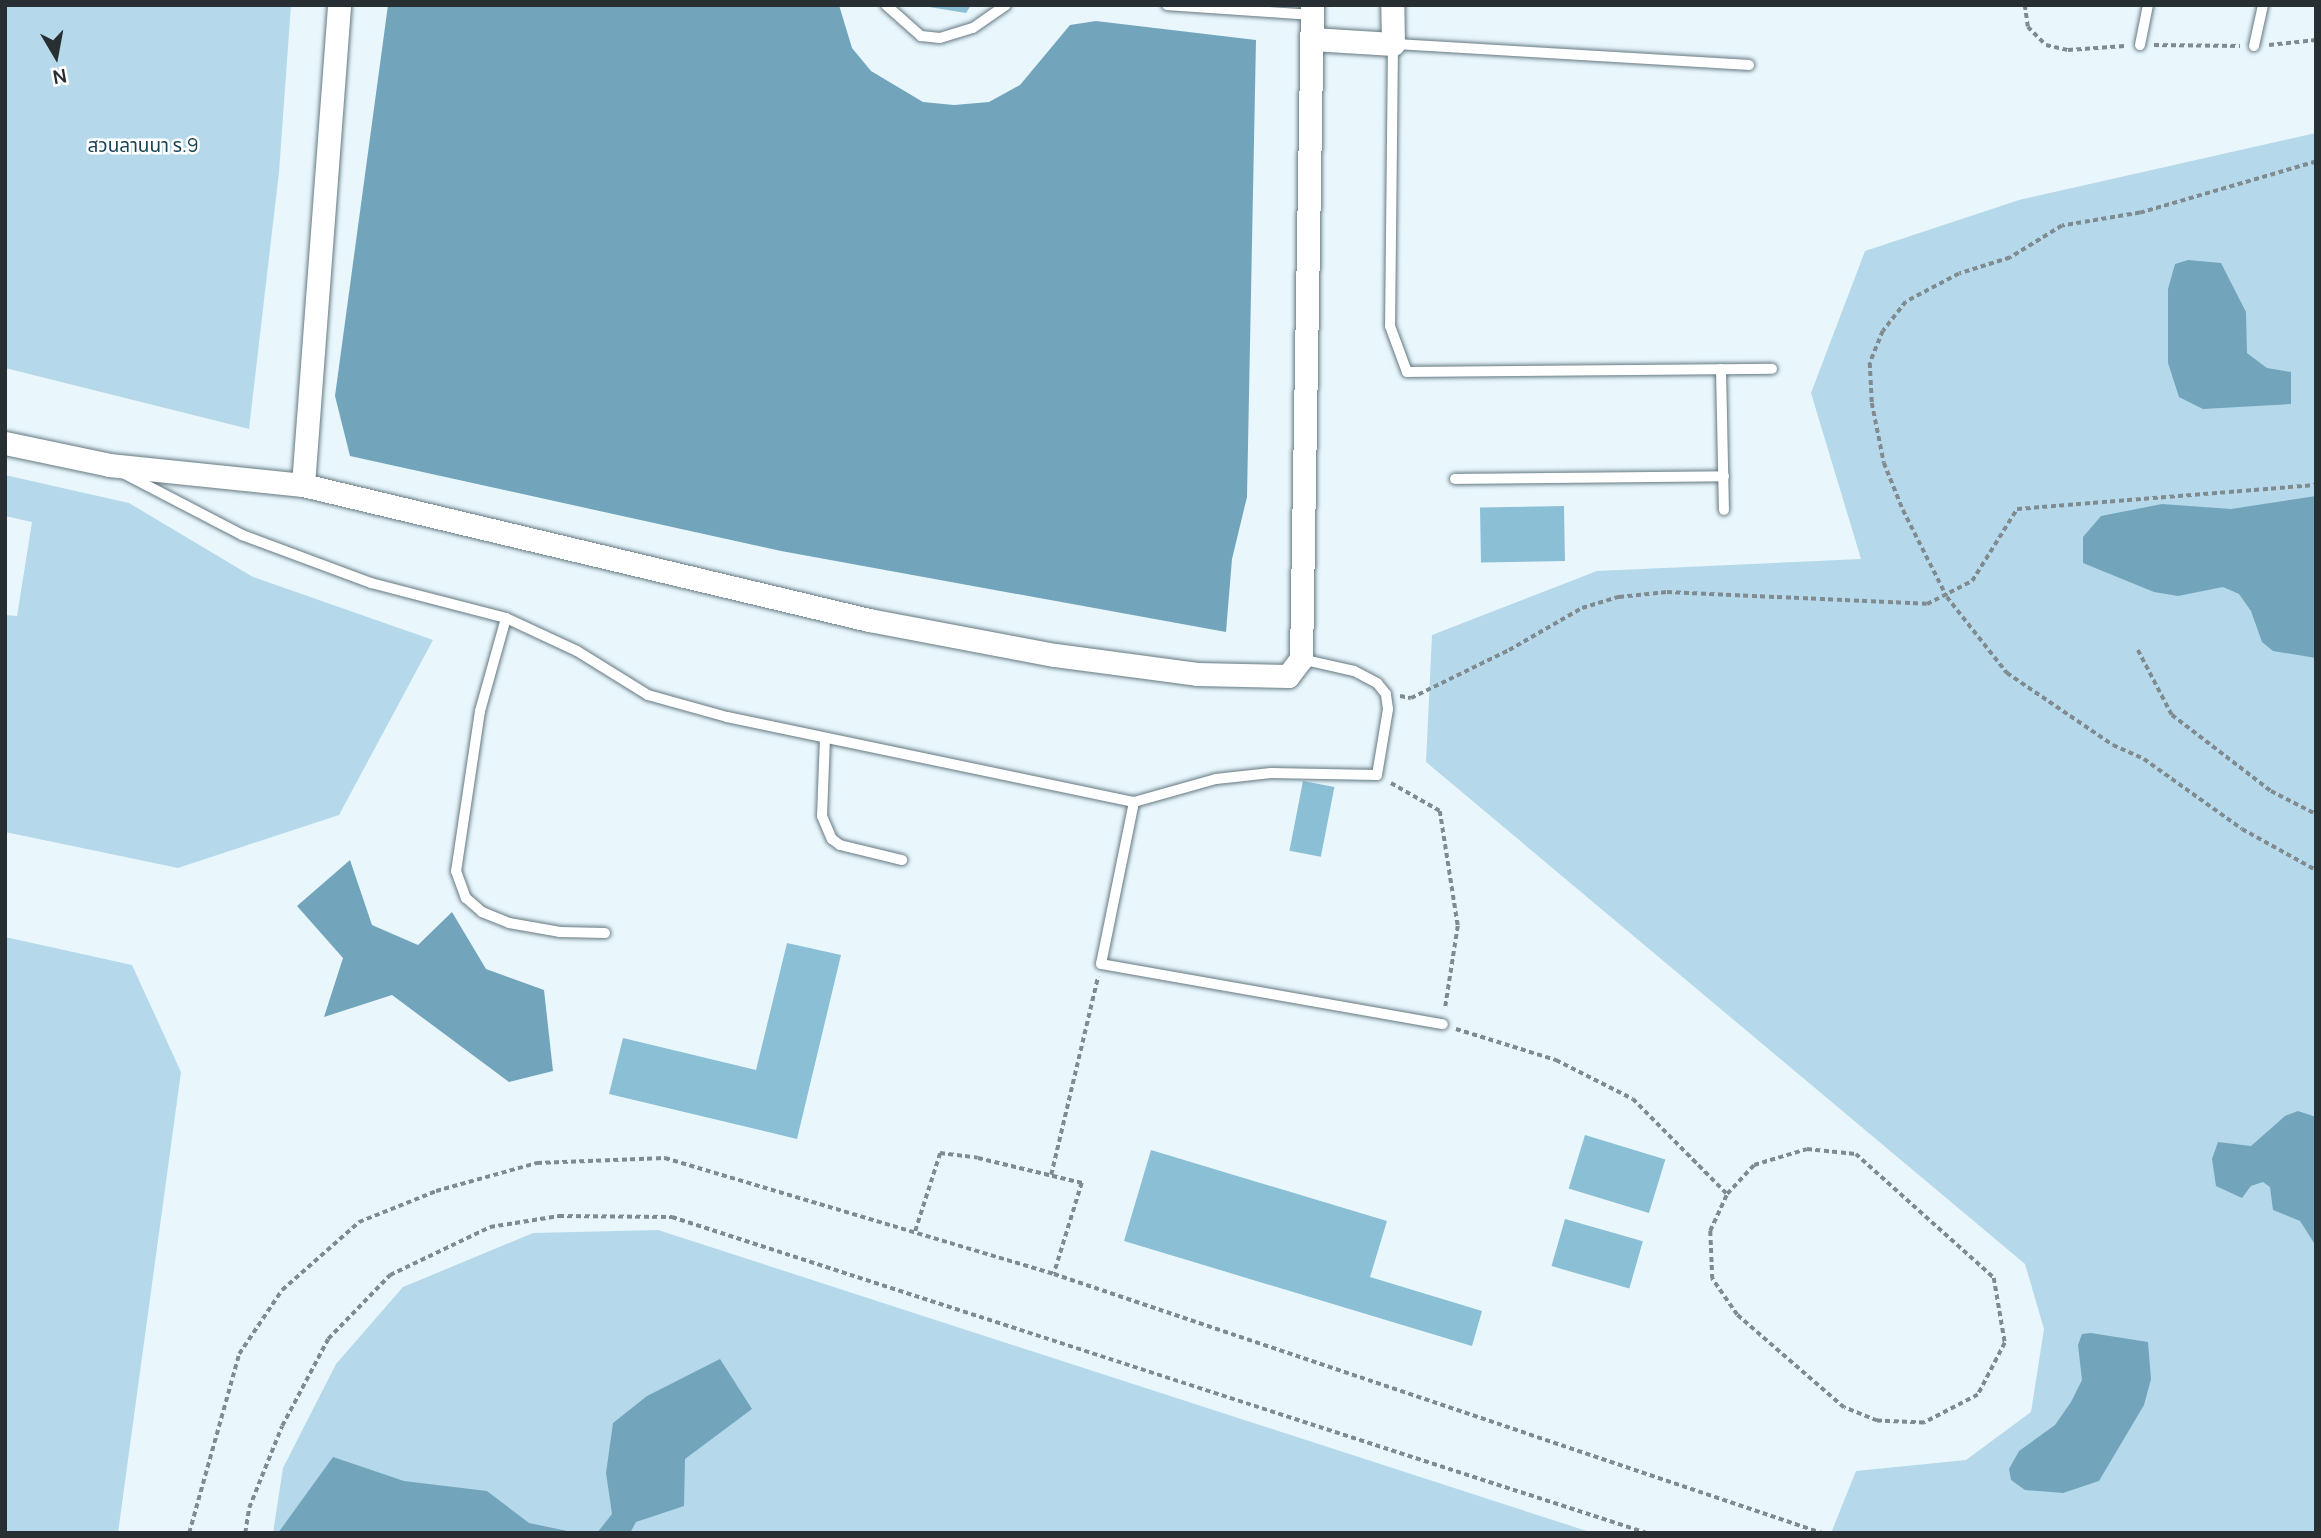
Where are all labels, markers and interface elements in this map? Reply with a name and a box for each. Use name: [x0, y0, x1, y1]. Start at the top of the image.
north arrow: [21, 21, 91, 91]
text: N: [51, 63, 69, 91]
park label: สวนลานนา ร.9: [87, 135, 199, 157]

